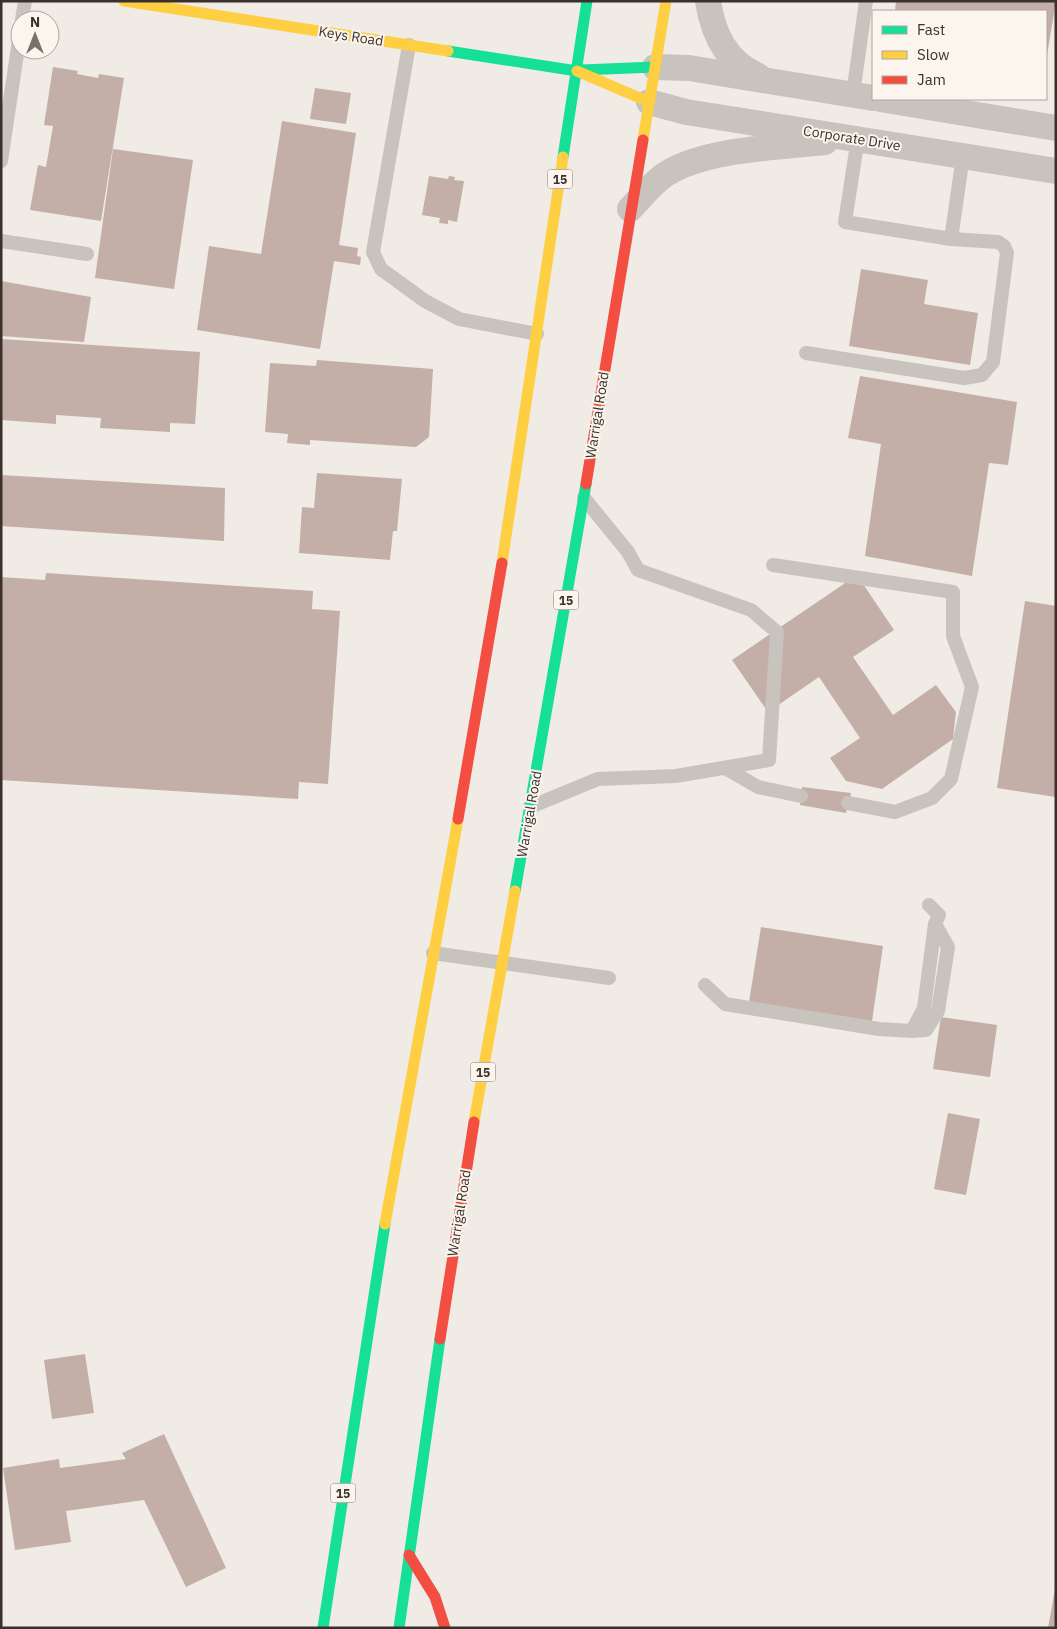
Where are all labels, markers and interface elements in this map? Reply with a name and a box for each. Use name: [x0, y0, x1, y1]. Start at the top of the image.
north arrow: [10, 10, 60, 60]
legend: [872, 10, 1047, 100]
text: N: [30, 13, 40, 31]
text: Fast: [917, 20, 945, 39]
street label: Keys Road: [317, 22, 385, 50]
text: Slow: [917, 45, 950, 64]
text: Jam: [917, 70, 946, 89]
street label: Corporate Drive: [802, 121, 902, 155]
road number: 15: [548, 170, 572, 188]
street label: Warrigal Road: [581, 370, 613, 460]
road number: 15: [554, 590, 578, 610]
street label: Warrigal Road: [513, 769, 545, 859]
road number: 15: [470, 1062, 496, 1082]
street label: Warrigal Road: [443, 1168, 475, 1258]
road number: 15: [330, 1484, 356, 1502]

